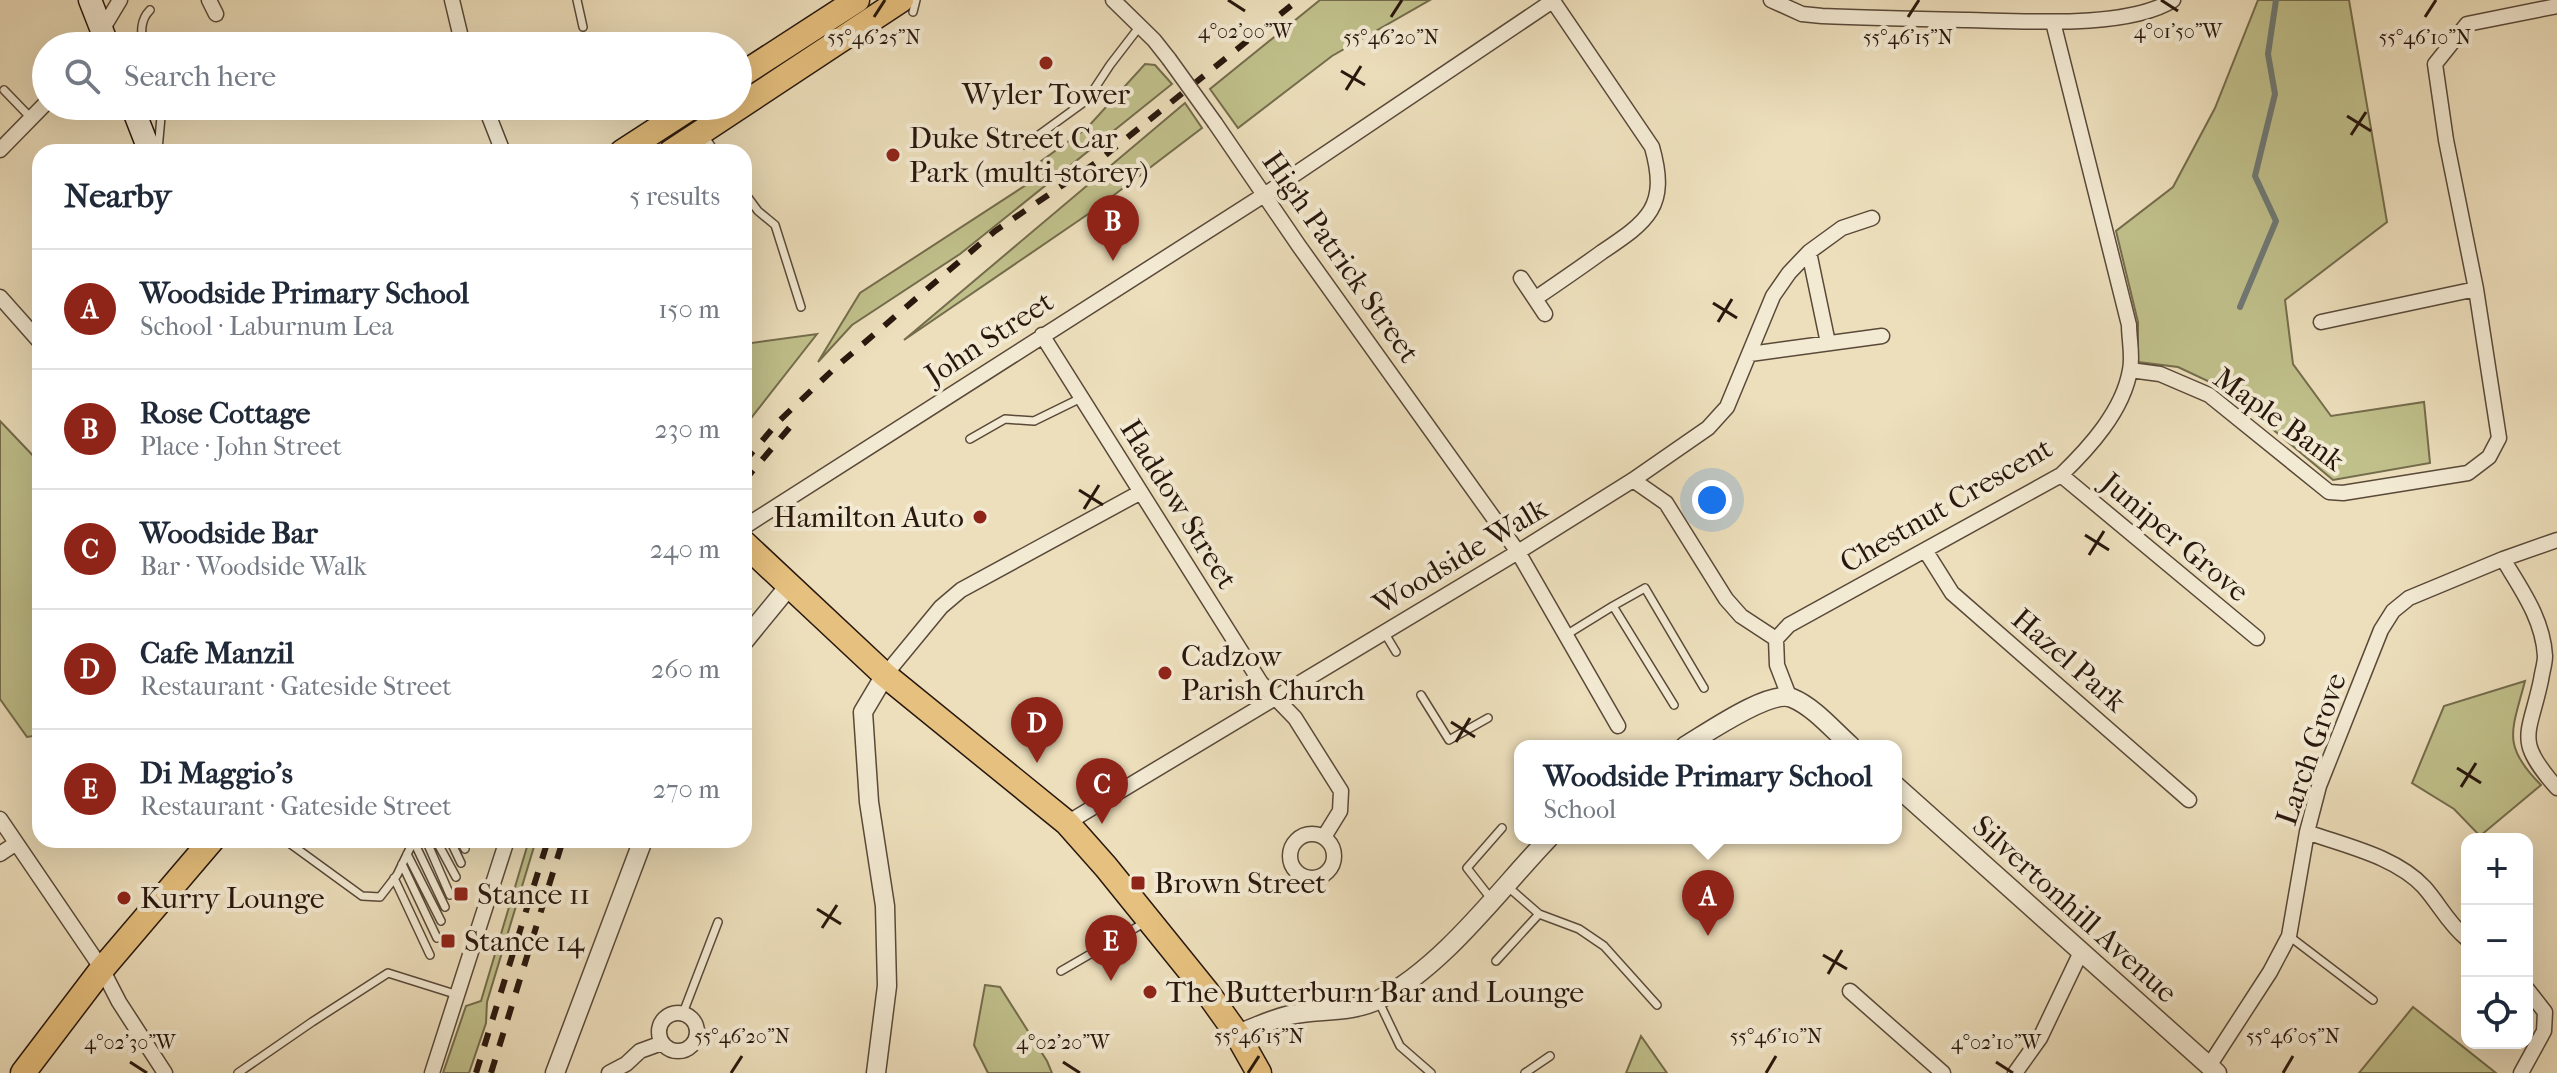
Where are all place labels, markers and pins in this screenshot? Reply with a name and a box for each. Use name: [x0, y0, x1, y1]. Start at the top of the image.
marker: Wyler Tower: [1037, 54, 1055, 72]
place label: Wyler Tower: [961, 77, 1130, 112]
place label: Duke Street Car Park (multi-storey): [909, 121, 1149, 190]
marker: Duke Street Car Park (multi-storey): [884, 146, 902, 164]
pin: B: [1087, 195, 1139, 261]
place label: Hamilton Auto: [773, 500, 964, 535]
marker: Hamilton Auto: [971, 508, 989, 526]
place label: Cadzow Parish Church: [1181, 639, 1365, 708]
marker: Cadzow Parish Church: [1156, 664, 1174, 682]
pin: D: [1011, 697, 1063, 763]
pin: C: [1076, 758, 1128, 824]
place label: Brown Street: [1154, 866, 1326, 901]
pin: A: [1682, 870, 1734, 936]
marker: Brown Street: [1129, 874, 1147, 892]
place label: Stance 11: [477, 877, 590, 912]
place label: Kurry Lounge: [140, 881, 325, 916]
marker: Stance 11: [452, 885, 470, 903]
marker: Kurry Lounge: [115, 889, 133, 907]
pin: E: [1085, 915, 1137, 981]
place label: Stance 14: [464, 924, 586, 959]
marker: Stance 14: [439, 932, 457, 950]
place label: The Butterburn Bar and Lounge: [1166, 975, 1584, 1010]
marker: The Butterburn Bar and Lounge: [1141, 983, 1159, 1001]

